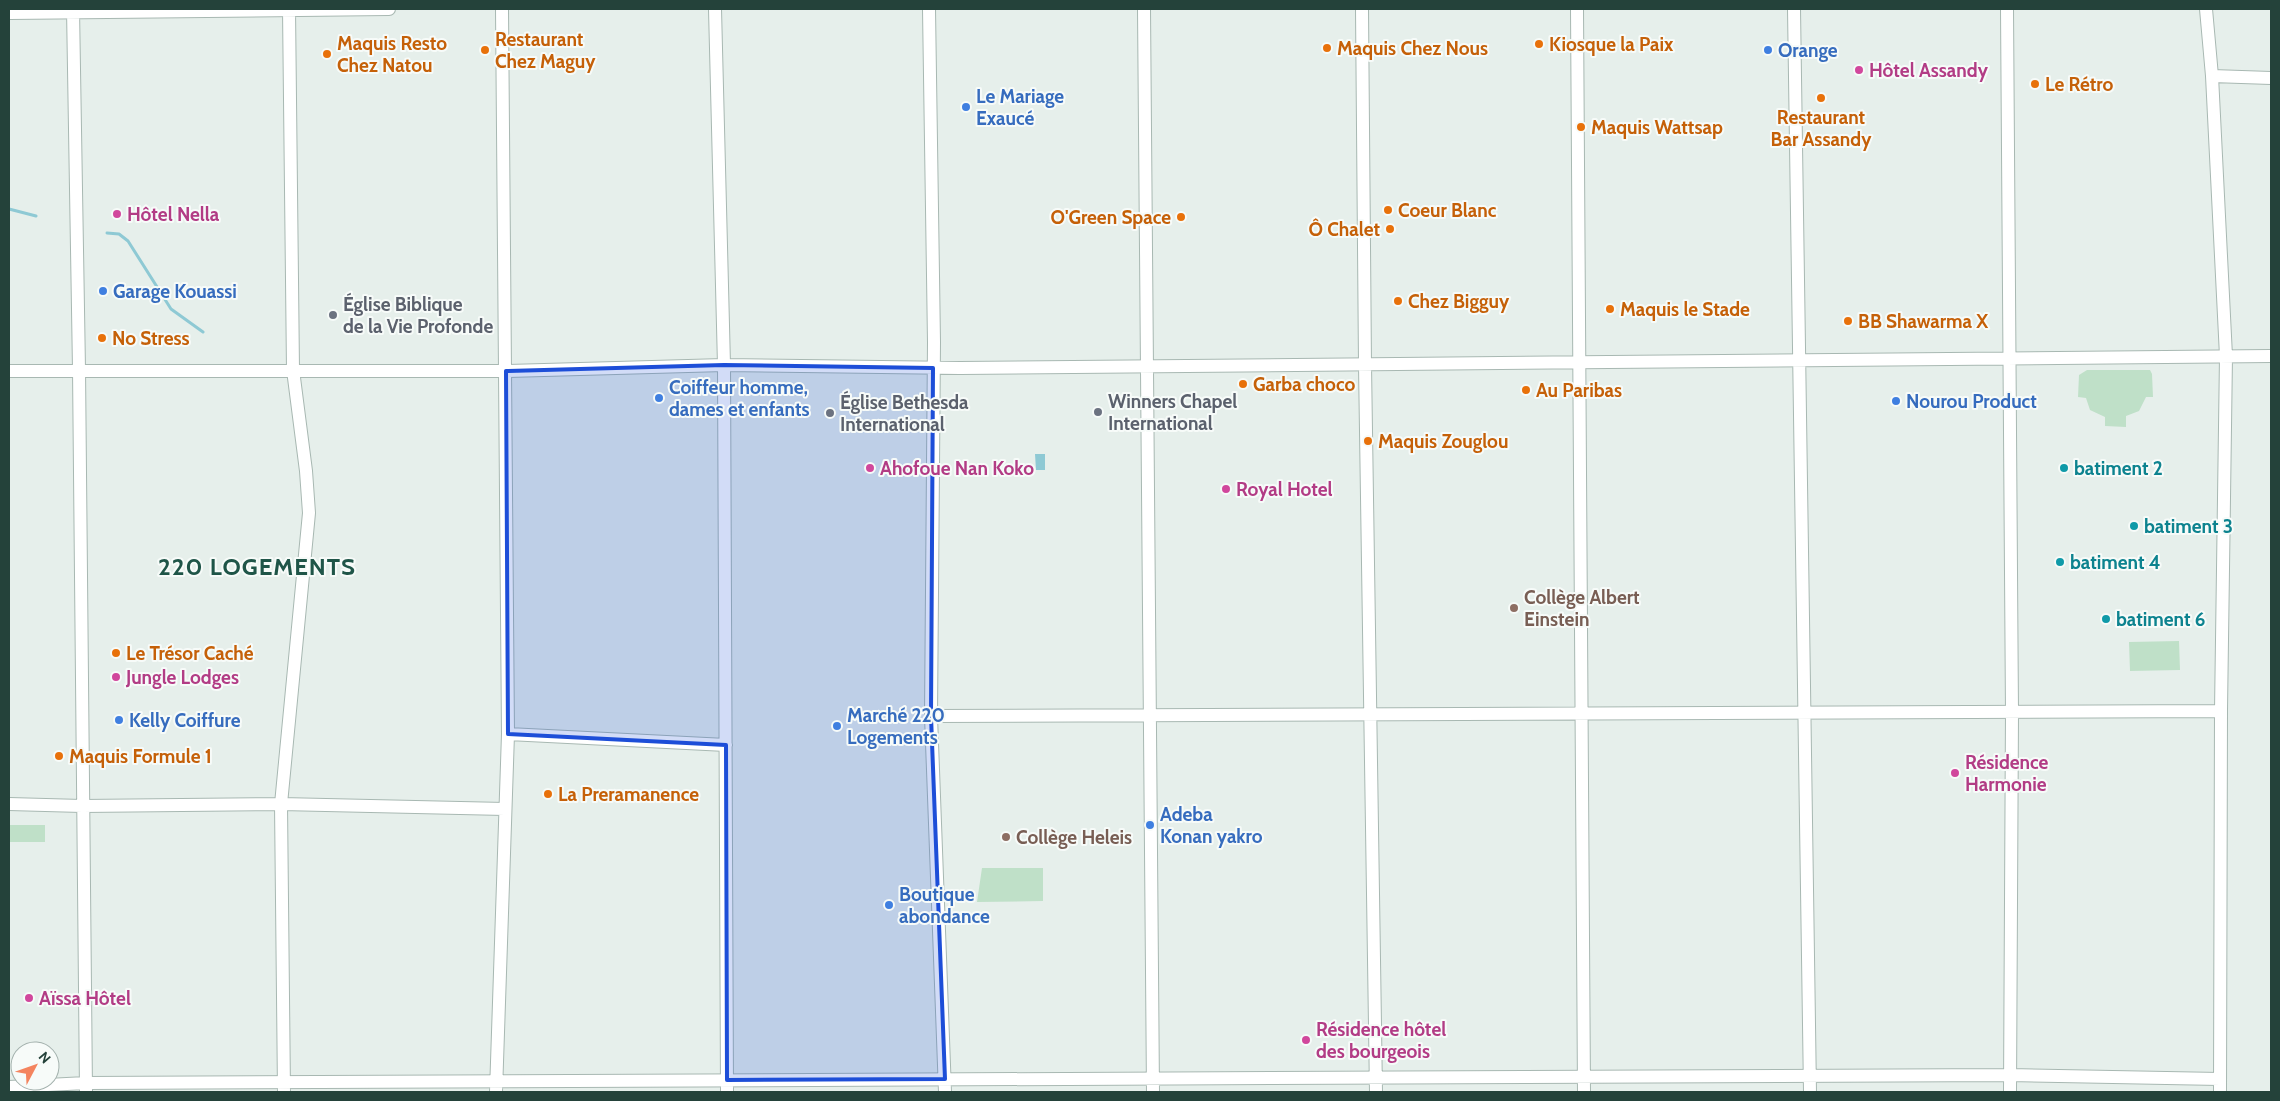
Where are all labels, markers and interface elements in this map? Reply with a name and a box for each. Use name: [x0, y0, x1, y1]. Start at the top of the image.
place label: Restaurant Chez Maguy: [495, 28, 596, 73]
place label: Maquis Resto Chez Natou: [337, 32, 447, 77]
place label: Kiosque la Paix: [1549, 33, 1674, 56]
place label: Maquis Chez Nous: [1337, 37, 1488, 60]
marker: Kiosque la Paix: [1533, 38, 1545, 50]
place label: Orange: [1778, 39, 1838, 62]
marker: Maquis Chez Nous: [1321, 42, 1333, 54]
marker: Restaurant Chez Maguy: [479, 44, 491, 56]
marker: Orange: [1762, 44, 1774, 56]
marker: Maquis Resto Chez Natou: [321, 48, 333, 60]
place label: Hôtel Assandy: [1869, 59, 1989, 82]
marker: Hôtel Assandy: [1853, 64, 1865, 76]
place label: Le Rétro: [2045, 73, 2113, 96]
marker: Le Rétro: [2029, 78, 2041, 90]
place label: Le Mariage Exaucé: [976, 85, 1064, 130]
marker: Restaurant Bar Assandy: [1815, 92, 1827, 104]
marker: Le Mariage Exaucé: [960, 101, 972, 113]
place label: Restaurant Bar Assandy: [1771, 106, 1872, 151]
place label: Maquis Wattsap: [1591, 116, 1723, 139]
marker: Maquis Wattsap: [1575, 121, 1587, 133]
place label: Coeur Blanc: [1398, 199, 1497, 222]
place label: Hôtel Nella: [127, 203, 220, 226]
marker: Coeur Blanc: [1382, 204, 1394, 216]
place label: O'Green Space: [1051, 206, 1171, 229]
marker: Hôtel Nella: [111, 208, 123, 220]
marker: O'Green Space: [1175, 211, 1187, 223]
place label: Ô Chalet: [1309, 218, 1380, 241]
marker: Ô Chalet: [1384, 223, 1396, 235]
place label: Garage Kouassi: [113, 280, 237, 303]
marker: Garage Kouassi: [97, 285, 109, 297]
place label: Chez Bigguy: [1408, 290, 1510, 313]
place label: Église Biblique de la Vie Profonde: [343, 292, 493, 338]
marker: Chez Bigguy: [1392, 295, 1404, 307]
place label: Maquis le Stade: [1620, 298, 1750, 321]
marker: Maquis le Stade: [1604, 303, 1616, 315]
marker: Église Biblique de la Vie Profonde: [327, 309, 339, 321]
place label: BB Shawarma X: [1858, 310, 1988, 333]
marker: BB Shawarma X: [1842, 315, 1854, 327]
place label: No Stress: [112, 327, 190, 350]
marker: No Stress: [96, 332, 108, 344]
place label: Garba choco: [1253, 373, 1355, 396]
place label: Coiffeur homme, dames et enfants: [669, 376, 810, 421]
marker: Garba choco: [1237, 378, 1249, 390]
place label: Au Paribas: [1536, 379, 1622, 402]
marker: Au Paribas: [1520, 384, 1532, 396]
place label: Église Bethesda International: [840, 390, 969, 436]
place label: Winners Chapel International: [1108, 390, 1237, 435]
place label: Nourou Product: [1906, 390, 2037, 413]
marker: Coiffeur homme, dames et enfants: [653, 392, 665, 404]
marker: Nourou Product: [1890, 395, 1902, 407]
marker: Winners Chapel International: [1092, 406, 1104, 418]
marker: Église Bethesda International: [824, 407, 836, 419]
place label: Maquis Zouglou: [1378, 430, 1508, 453]
marker: Maquis Zouglou: [1362, 435, 1374, 447]
place label: Ahofoue Nan Koko: [880, 457, 1034, 480]
place label: batiment 2: [2074, 457, 2163, 480]
marker: Ahofoue Nan Koko: [864, 462, 876, 474]
marker: batiment 2: [2058, 462, 2070, 474]
place label: Royal Hotel: [1236, 478, 1333, 501]
marker: Royal Hotel: [1220, 483, 1232, 495]
place label: batiment 3: [2144, 515, 2233, 538]
marker: batiment 3: [2128, 520, 2140, 532]
place label: batiment 4: [2070, 551, 2161, 574]
district label: 220 LOGEMENTS: [158, 552, 356, 581]
marker: batiment 4: [2054, 556, 2066, 568]
place label: Collège Albert Einstein: [1524, 586, 1640, 631]
marker: Collège Albert Einstein: [1508, 602, 1520, 614]
place label: batiment 6: [2116, 608, 2205, 631]
marker: batiment 6: [2100, 613, 2112, 625]
place label: Le Trésor Caché: [126, 642, 254, 665]
marker: Le Trésor Caché: [110, 647, 122, 659]
place label: Jungle Lodges: [125, 666, 239, 689]
marker: Jungle Lodges: [110, 671, 122, 683]
place label: Marché 220 Logements: [847, 704, 945, 749]
place label: Kelly Coiffure: [129, 709, 241, 732]
marker: Kelly Coiffure: [113, 714, 125, 726]
marker: Marché 220 Logements: [831, 720, 843, 732]
place label: Maquis Formule 1: [69, 745, 212, 768]
marker: Maquis Formule 1: [53, 750, 65, 762]
place label: Résidence Harmonie: [1965, 751, 2049, 796]
marker: Résidence Harmonie: [1949, 767, 1961, 779]
place label: La Preramanence: [558, 783, 699, 806]
marker: La Preramanence: [542, 788, 554, 800]
place label: Adeba Konan yakro: [1160, 803, 1263, 848]
marker: Adeba Konan yakro: [1144, 819, 1156, 831]
place label: Collège Heleis: [1016, 826, 1132, 849]
marker: Collège Heleis: [1000, 831, 1012, 843]
place label: Boutique abondance: [899, 883, 990, 928]
marker: Boutique abondance: [883, 899, 895, 911]
place label: Aïssa Hôtel: [39, 987, 131, 1010]
marker: Aïssa Hôtel: [23, 992, 35, 1004]
place label: Résidence hôtel des bourgeois: [1316, 1018, 1446, 1063]
marker: Résidence hôtel des bourgeois: [1300, 1034, 1312, 1046]
north arrow: [10, 1041, 60, 1091]
text: N: [35, 1048, 55, 1067]

